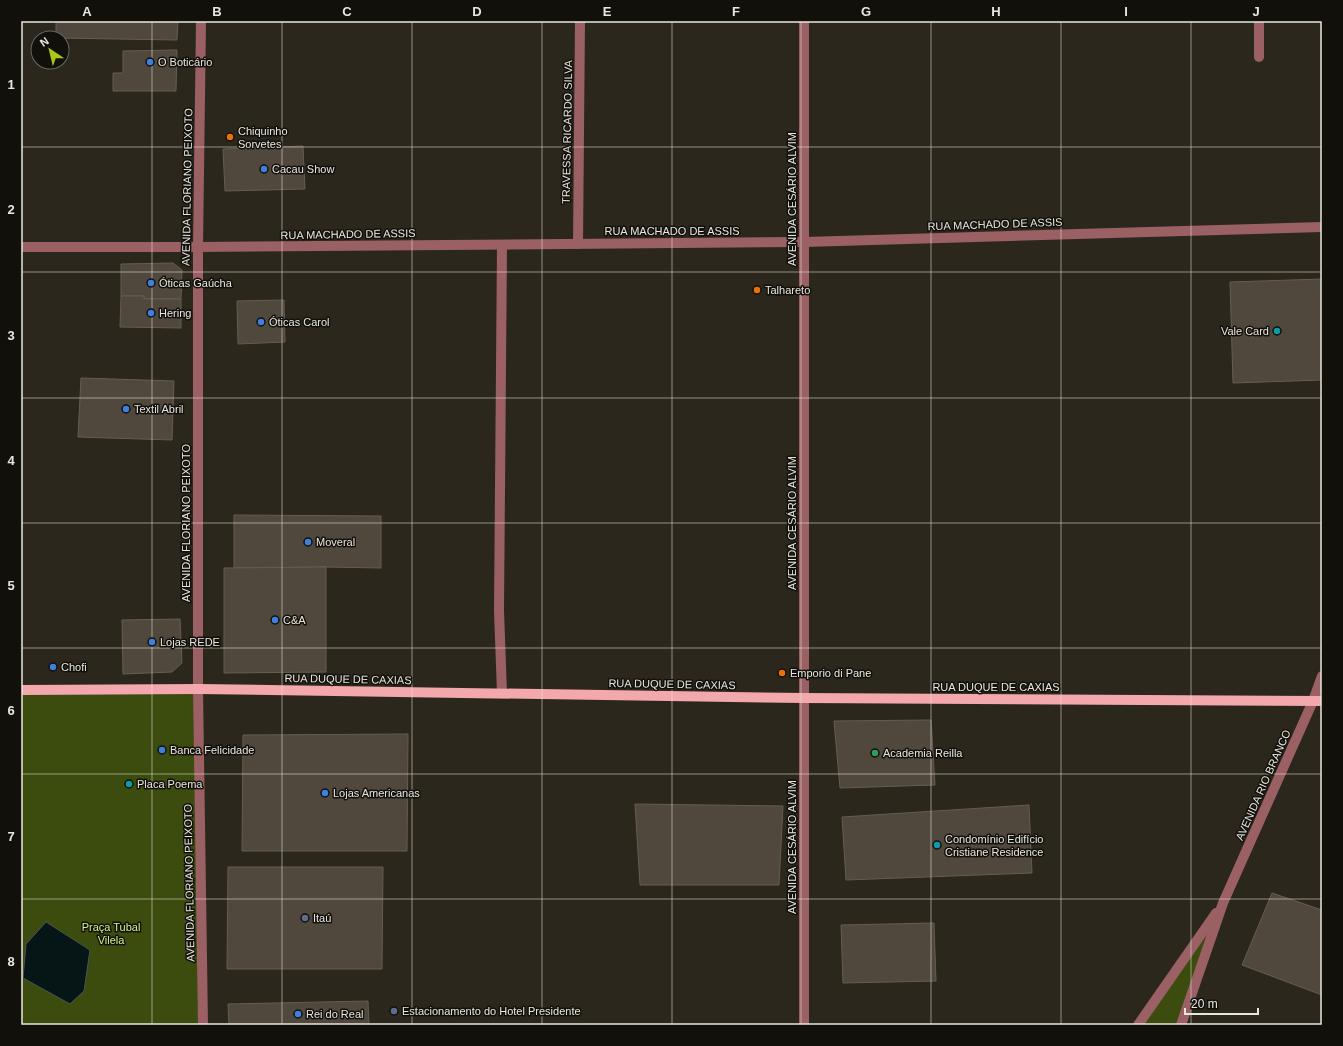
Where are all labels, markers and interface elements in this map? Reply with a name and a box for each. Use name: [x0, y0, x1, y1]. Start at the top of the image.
text: A: [82, 4, 92, 19]
text: B: [212, 4, 222, 19]
text: C: [342, 4, 352, 19]
text: D: [472, 4, 482, 19]
text: E: [603, 4, 612, 19]
text: F: [732, 4, 740, 19]
text: G: [861, 4, 871, 19]
text: H: [991, 4, 1001, 19]
text: I: [1124, 4, 1128, 19]
text: J: [1252, 4, 1260, 19]
north arrow: [30, 30, 70, 70]
text: N: [38, 35, 51, 49]
place label: O Boticário: [158, 56, 212, 68]
marker: O Boticário: [145, 57, 155, 67]
street label: TRAVESSA RICARDO SILVA: [560, 59, 574, 204]
text: 1: [7, 77, 15, 92]
street label: AVENIDA FLORIANO PEIXOTO: [180, 108, 194, 266]
place label: Chiquinho Sorvetes: [238, 125, 288, 150]
marker: Chiquinho Sorvetes: [225, 132, 235, 142]
street label: AVENIDA CESÁRIO ALVIM: [786, 132, 798, 266]
place label: Cacau Show: [272, 163, 334, 175]
marker: Cacau Show: [259, 164, 269, 174]
text: 2: [7, 202, 15, 217]
street label: RUA MACHADO DE ASSIS: [927, 216, 1063, 232]
street label: RUA MACHADO DE ASSIS: [604, 225, 740, 237]
street label: RUA MACHADO DE ASSIS: [280, 227, 416, 241]
place label: Óticas Gaúcha: [159, 277, 233, 289]
marker: Óticas Gaúcha: [146, 278, 156, 288]
place label: Talhareto: [765, 284, 810, 296]
marker: Talhareto: [752, 285, 762, 295]
place label: Hering: [159, 307, 191, 319]
marker: Hering: [146, 308, 156, 318]
place label: Óticas Carol: [269, 316, 330, 328]
marker: Óticas Carol: [256, 317, 266, 327]
place label: Vale Card: [1221, 325, 1269, 337]
marker: Vale Card: [1272, 326, 1282, 336]
text: 3: [7, 328, 15, 343]
place label: Textil Abril: [134, 403, 184, 415]
marker: Textil Abril: [121, 404, 131, 414]
street label: AVENIDA FLORIANO PEIXOTO: [180, 444, 192, 602]
text: 4: [7, 453, 15, 468]
street label: AVENIDA CESÁRIO ALVIM: [786, 456, 798, 590]
place label: Moveral: [316, 536, 355, 548]
marker: Moveral: [303, 537, 313, 547]
text: 5: [7, 578, 15, 593]
place label: C&A: [283, 614, 306, 626]
marker: C&A: [270, 615, 280, 625]
place label: Lojas REDE: [160, 636, 220, 648]
marker: Lojas REDE: [147, 637, 157, 647]
place label: Chofi: [61, 661, 87, 673]
marker: Chofi: [48, 662, 58, 672]
place label: Emporio di Pane: [790, 667, 871, 679]
marker: Emporio di Pane: [777, 668, 787, 678]
street label: RUA DUQUE DE CAXIAS: [284, 672, 412, 686]
street label: RUA DUQUE DE CAXIAS: [608, 677, 736, 691]
street label: RUA DUQUE DE CAXIAS: [932, 681, 1060, 693]
text: 6: [7, 703, 15, 718]
street label: AVENIDA RIO BRANCO: [1233, 728, 1293, 842]
place label: Banca Felicidade: [170, 744, 254, 756]
marker: Banca Felicidade: [157, 745, 167, 755]
place label: Academia Reilla: [883, 747, 963, 759]
marker: Academia Reilla: [870, 748, 880, 758]
place label: Placa Poema: [137, 778, 203, 790]
marker: Placa Poema: [124, 779, 134, 789]
street label: AVENIDA CESÁRIO ALVIM: [786, 780, 798, 914]
place label: Lojas Americanas: [333, 787, 420, 799]
marker: Lojas Americanas: [320, 788, 330, 798]
street label: AVENIDA FLORIANO PEIXOTO: [182, 804, 196, 962]
text: 7: [7, 829, 15, 844]
place label: Condomínio Edifício Cristiane Residence: [945, 833, 1043, 858]
marker: Condomínio Edifício Cristiane Residence: [932, 840, 942, 850]
place label: Itaú: [313, 912, 331, 924]
marker: Itaú: [300, 913, 310, 923]
park label: Praça Tubal Vilela: [82, 921, 140, 946]
text: 8: [7, 954, 15, 969]
scale bar: [1185, 990, 1258, 1016]
text: 20 m: [1191, 997, 1218, 1011]
place label: Estacionamento do Hotel Presidente: [402, 1005, 581, 1017]
marker: Estacionamento do Hotel Presidente: [389, 1006, 399, 1016]
place label: Rei do Real: [306, 1008, 363, 1020]
marker: Rei do Real: [293, 1009, 303, 1019]

